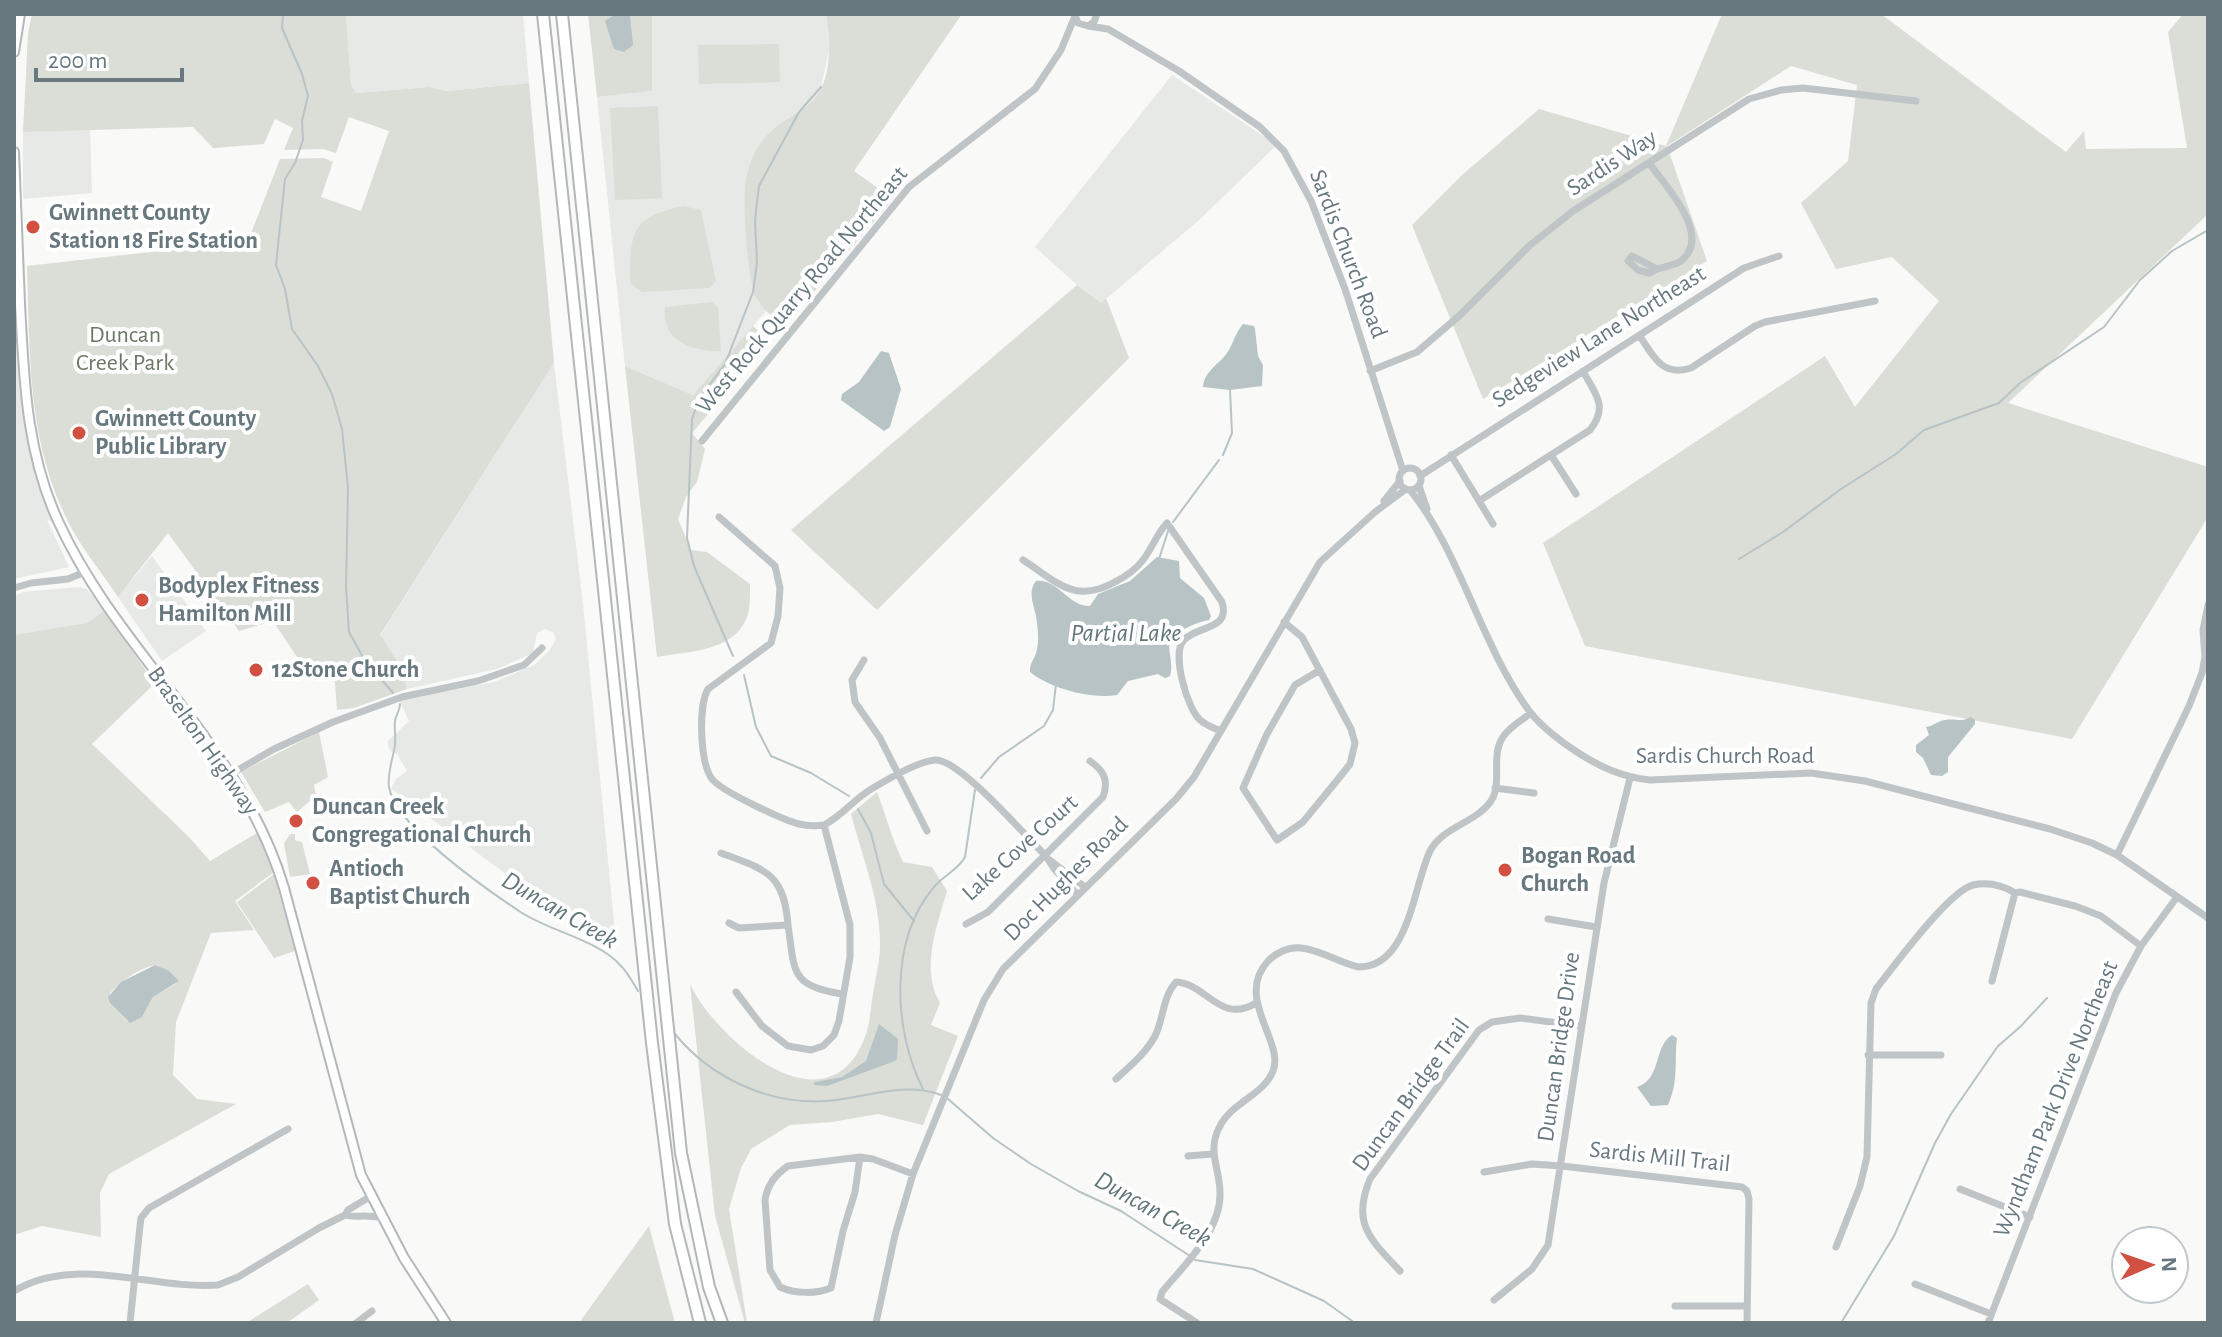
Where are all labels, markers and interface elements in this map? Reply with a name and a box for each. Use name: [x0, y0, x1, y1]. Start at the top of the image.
scale bar: [36, 32, 182, 82]
text: 200 m: [48, 49, 107, 73]
street label: Sardis Way: [1563, 125, 1661, 201]
street label: West Rock Quarry Road Northeast: [692, 162, 912, 418]
street label: Sardis Church Road: [1305, 166, 1391, 342]
place label: Gwinnett County Station 18 Fire Station: [49, 201, 258, 253]
marker: Gwinnett County Station 18 Fire Station: [24, 218, 42, 236]
street label: Sedgeview Lane Northeast: [1488, 261, 1710, 412]
park label: Duncan Creek Park: [76, 323, 174, 375]
place label: Gwinnett County Public Library: [95, 407, 256, 459]
marker: Gwinnett County Public Library: [70, 424, 88, 442]
place label: Bodyplex Fitness Hamilton Mill: [158, 574, 320, 626]
marker: Bodyplex Fitness Hamilton Mill: [133, 591, 151, 609]
water label: Partial Lake: [1071, 620, 1182, 646]
place label: 12Stone Church: [272, 658, 419, 682]
marker: 12Stone Church: [247, 661, 265, 679]
street label: Braselton Highway: [143, 662, 263, 820]
street label: Sardis Church Road: [1636, 744, 1814, 768]
street label: Lake Cove Court: [958, 790, 1083, 906]
place label: Duncan Creek Congregational Church: [312, 795, 531, 847]
marker: Duncan Creek Congregational Church: [287, 812, 305, 830]
street label: Doc Hughes Road: [999, 812, 1133, 946]
place label: Bogan Road Church: [1521, 844, 1636, 896]
place label: Antioch Baptist Church: [329, 857, 470, 909]
marker: Bogan Road Church: [1496, 861, 1514, 879]
water label: Duncan Creek: [498, 866, 622, 954]
marker: Antioch Baptist Church: [304, 874, 322, 892]
street label: Duncan Bridge Drive: [1534, 951, 1584, 1143]
street label: Wyndham Park Drive Northeast: [1989, 957, 2123, 1241]
street label: Duncan Bridge Trail: [1348, 1014, 1474, 1176]
street label: Sardis Mill Trail: [1588, 1138, 1732, 1176]
water label: Duncan Creek: [1090, 1166, 1216, 1252]
north arrow: [2110, 1225, 2190, 1305]
text: N: [2158, 1256, 2180, 1272]

